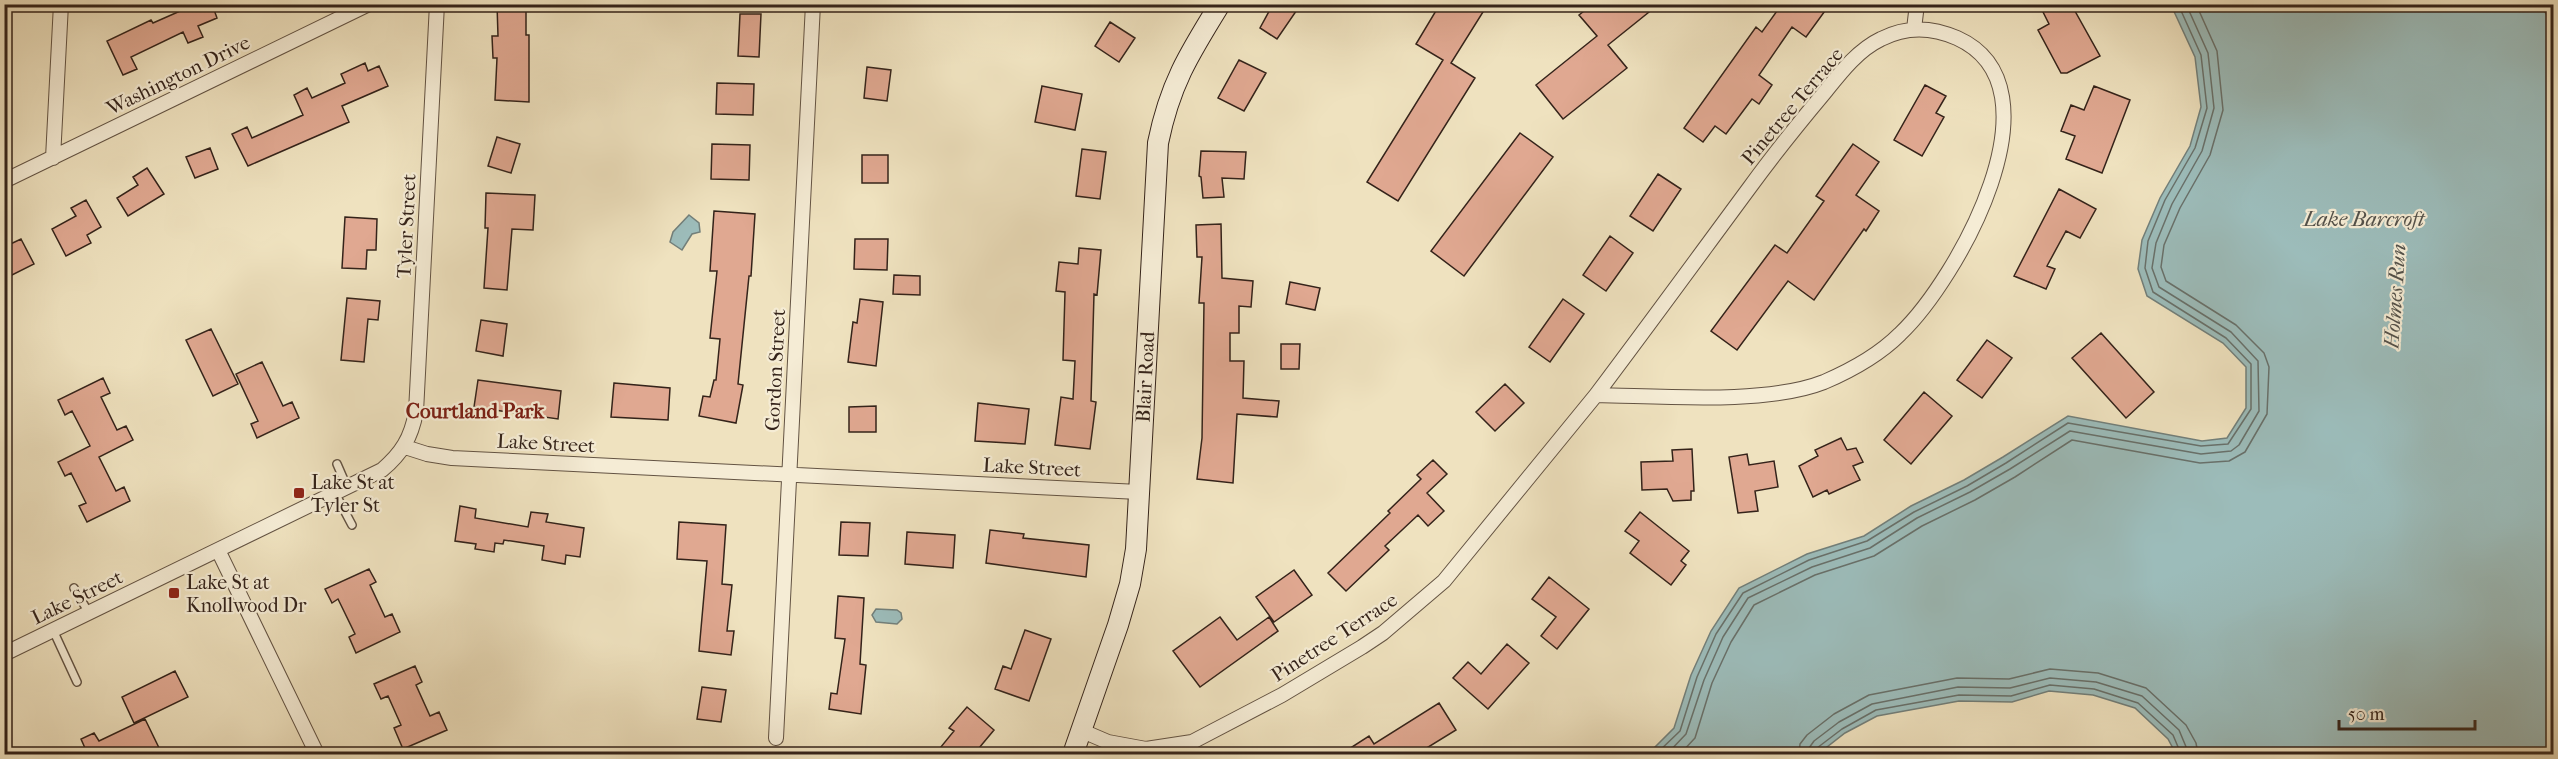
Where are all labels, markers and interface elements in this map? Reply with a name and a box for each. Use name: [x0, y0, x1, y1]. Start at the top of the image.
street label: Washington Drive: [102, 31, 254, 121]
street label: Pinetree Terrace: [1737, 43, 1848, 170]
street label: Tyler Street: [392, 173, 421, 279]
water label: Lake Barcroft: [2301, 207, 2426, 231]
water label: Holmes Run: [2379, 243, 2411, 350]
street label: Gordon Street: [761, 309, 790, 432]
street label: Blair Road: [1132, 330, 1159, 423]
district label: Courtland Park: [406, 399, 545, 423]
street label: Lake Street: [496, 429, 596, 458]
street label: Lake Street: [982, 453, 1082, 482]
place label: Lake St at Tyler St: [311, 471, 395, 517]
marker: Lake St at Tyler St: [292, 486, 306, 500]
street label: Lake Street: [28, 566, 126, 629]
place label: Lake St at Knollwood Dr: [186, 571, 307, 617]
marker: Lake St at Knollwood Dr: [167, 586, 181, 600]
street label: Pinetree Terrace: [1267, 588, 1402, 687]
scale bar: [2339, 693, 2476, 731]
text: 50 m: [2348, 704, 2385, 725]

